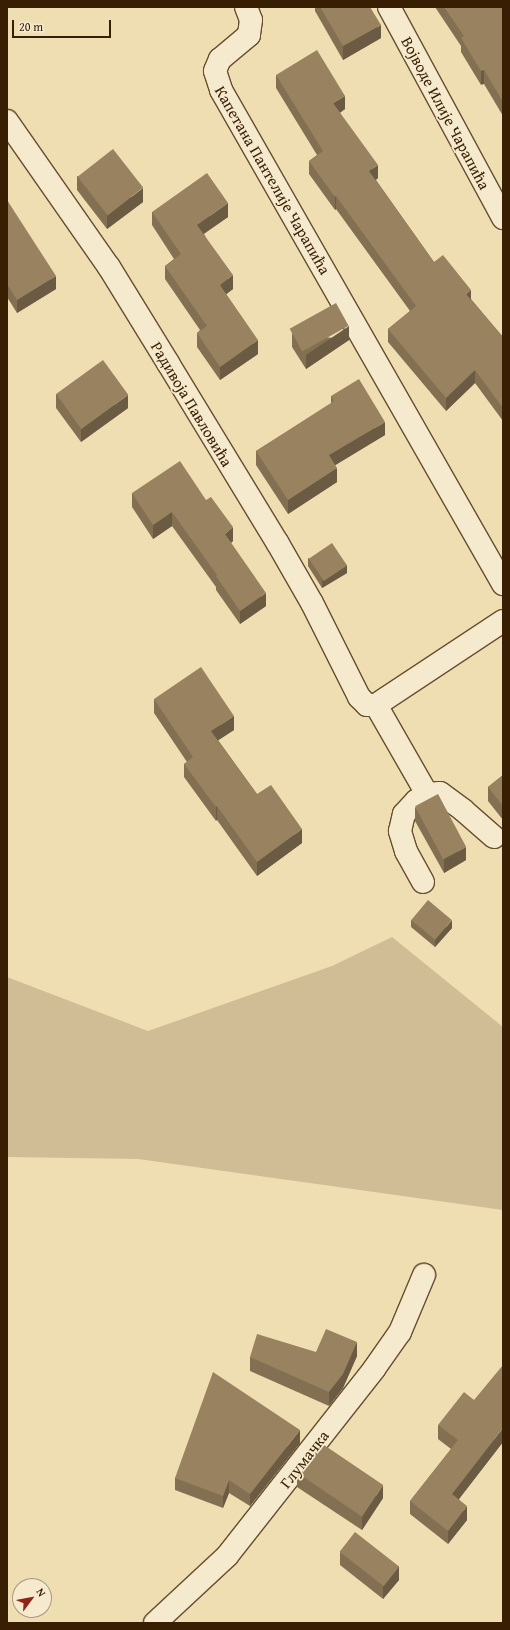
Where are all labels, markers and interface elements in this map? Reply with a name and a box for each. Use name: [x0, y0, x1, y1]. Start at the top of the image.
scale bar: [14, 12, 113, 38]
text: 20 m: [19, 18, 43, 35]
street label: Војводе Илије Чарапића: [398, 33, 494, 193]
street label: Капетана Пантелије Чарапића: [211, 82, 335, 278]
street label: Радивоја Павловића: [147, 338, 237, 470]
street label: Глумачка: [275, 1426, 333, 1492]
north arrow: [12, 1578, 52, 1618]
text: N: [33, 1585, 50, 1600]

